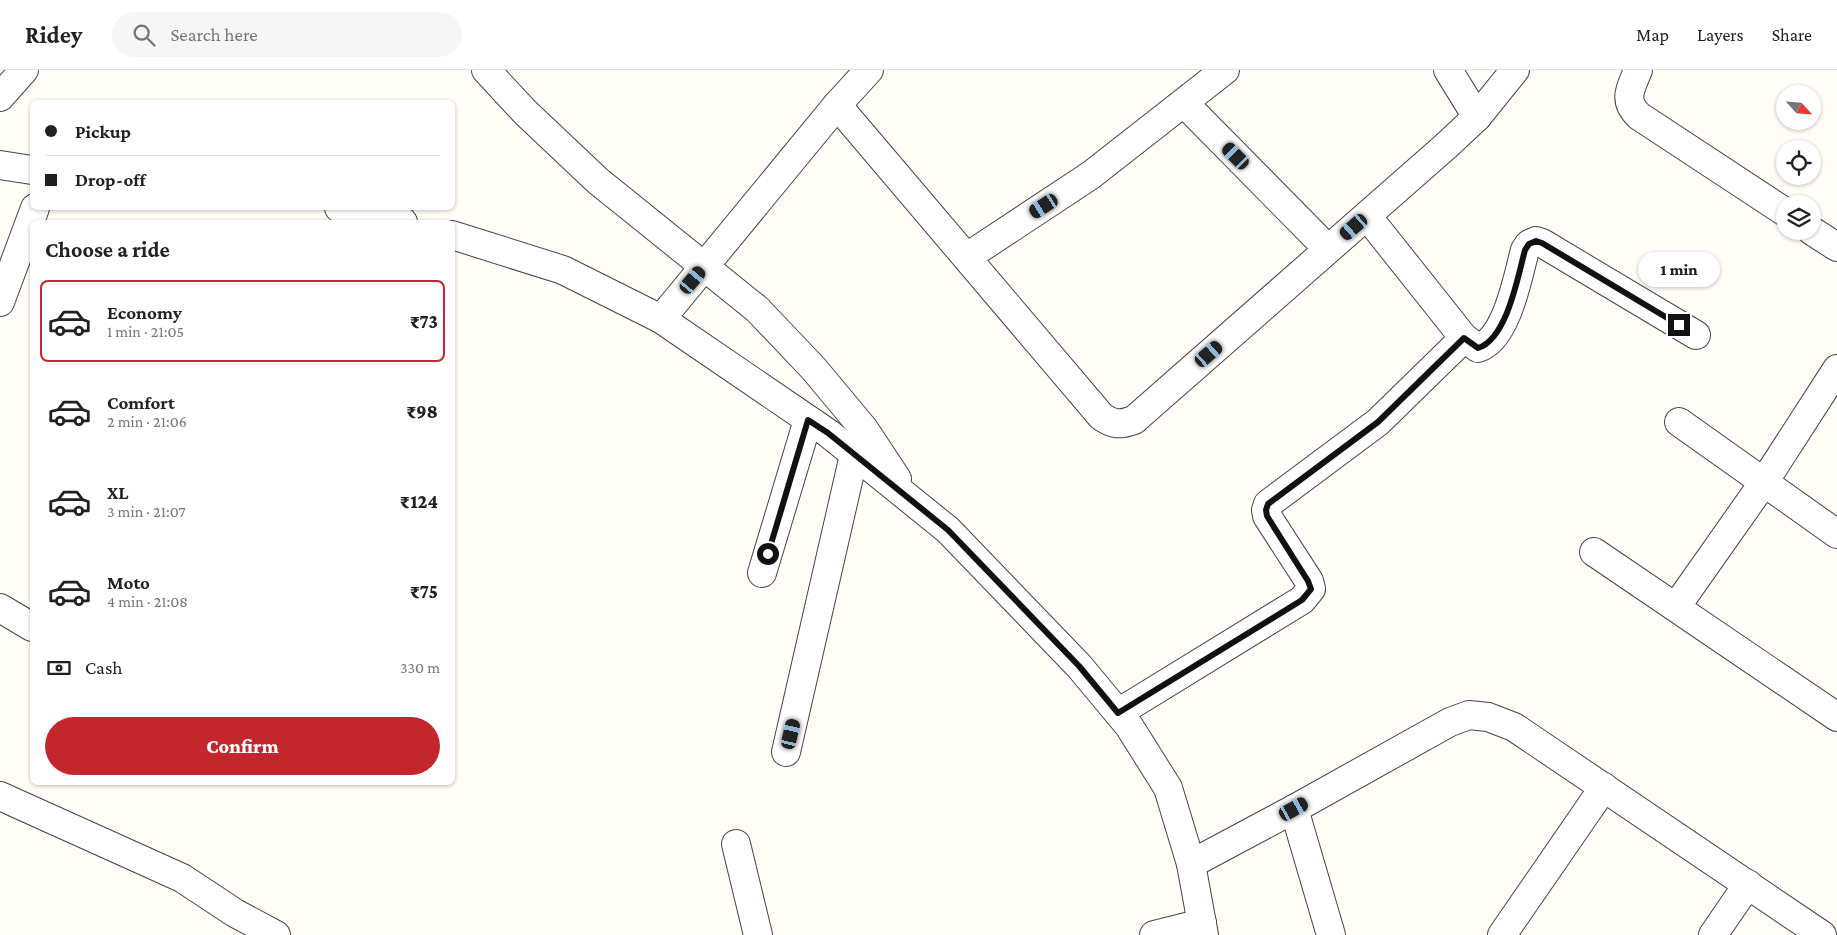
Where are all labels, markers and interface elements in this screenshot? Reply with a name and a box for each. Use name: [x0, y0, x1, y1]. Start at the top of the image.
search box: [112, 12, 462, 57]
text: Ridey: [25, 21, 82, 48]
icon: search: [130, 21, 158, 49]
text: Search here: [170, 24, 258, 45]
text: Map: [1636, 25, 1669, 45]
text: Layers: [1697, 25, 1744, 45]
text: Share: [1772, 25, 1812, 45]
north arrow: [1776, 85, 1821, 130]
map controls: [1776, 85, 1821, 240]
text: Pickup: [75, 121, 131, 142]
car: [1220, 140, 1251, 172]
button: locate: [1776, 140, 1821, 185]
text: Drop-off: [75, 169, 146, 190]
car: [1027, 192, 1060, 220]
button: layers: [1776, 195, 1821, 240]
car: [1337, 211, 1370, 243]
text: Choose a ride: [45, 237, 170, 262]
callout: 1 min: [1638, 252, 1720, 288]
text: 1 min: [1660, 261, 1698, 278]
car: [677, 264, 708, 296]
icon: car: [47, 299, 92, 344]
text: Economy: [107, 302, 182, 323]
text: ₹73: [410, 311, 438, 332]
route end: [1668, 314, 1690, 336]
text: 1 min · 21:05: [107, 323, 184, 340]
car: [1192, 338, 1225, 370]
icon: car: [47, 389, 92, 434]
text: Comfort: [107, 392, 175, 413]
text: ₹98: [406, 401, 438, 422]
text: 2 min · 21:06: [107, 413, 187, 430]
icon: car: [47, 479, 92, 524]
text: XL: [107, 482, 129, 503]
text: ₹124: [400, 491, 438, 512]
text: 3 min · 21:07: [107, 503, 186, 520]
route start: [757, 543, 779, 565]
icon: car: [47, 569, 92, 614]
text: Moto: [107, 572, 150, 593]
text: ₹75: [410, 581, 438, 602]
text: 4 min · 21:08: [107, 593, 188, 610]
icon: cash: [45, 654, 73, 682]
text: Cash: [85, 657, 123, 678]
text: 330 m: [400, 659, 440, 676]
button: Confirm: [45, 717, 440, 775]
car: [780, 718, 801, 750]
car: [1277, 795, 1310, 823]

